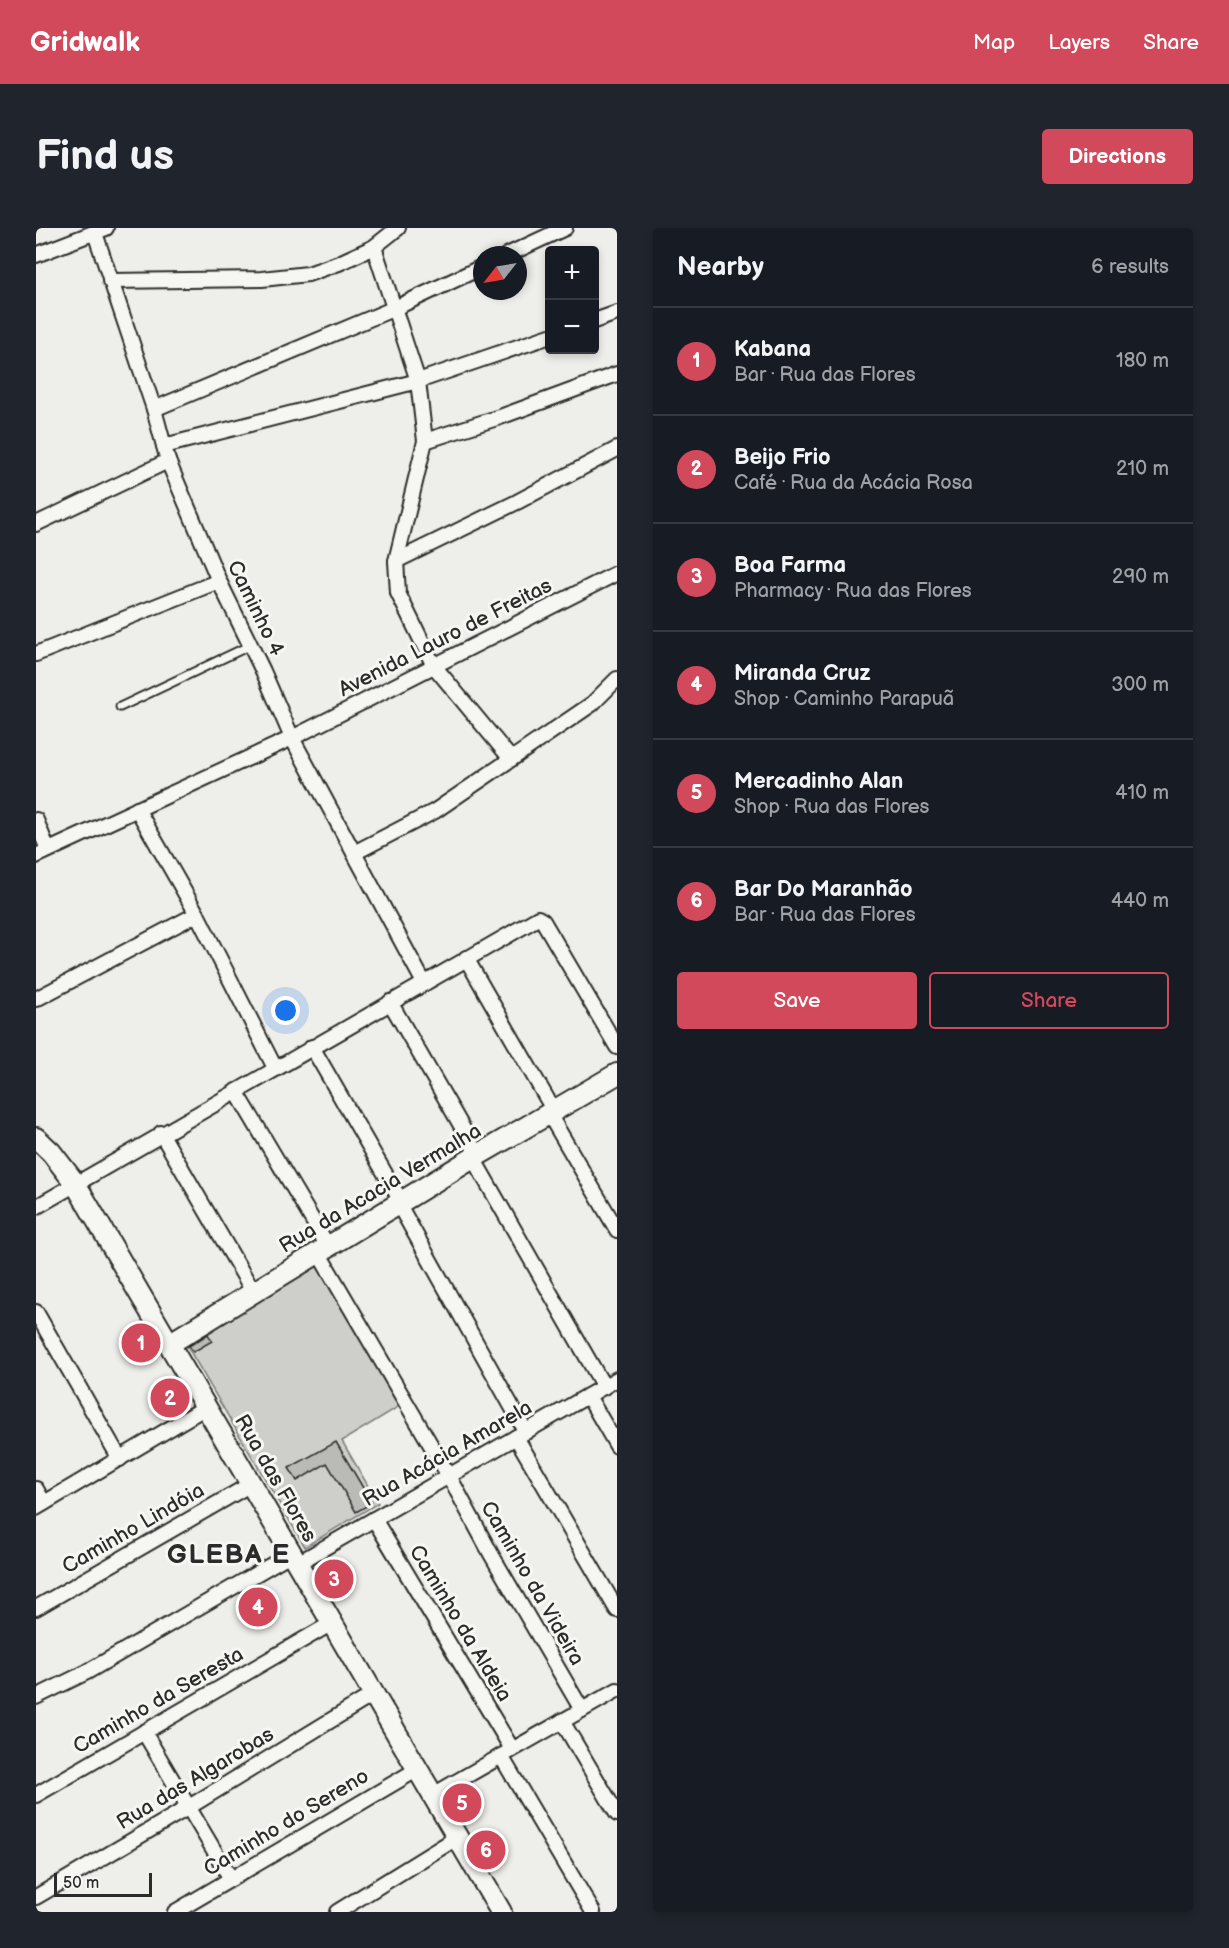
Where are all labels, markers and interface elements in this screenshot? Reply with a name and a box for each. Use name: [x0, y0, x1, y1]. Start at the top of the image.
text: Gridwalk: [30, 26, 140, 59]
text: Map: [973, 30, 1015, 55]
text: Layers: [1048, 30, 1110, 55]
text: Share: [1143, 30, 1199, 55]
button: Directions: [1042, 129, 1193, 184]
text: Find us: [36, 131, 174, 182]
north arrow: [473, 246, 527, 300]
map controls: [545, 246, 599, 354]
button: +: [545, 246, 599, 300]
text: Nearby: [677, 252, 764, 283]
text: 6 results: [1091, 255, 1169, 279]
button: −: [545, 300, 599, 354]
text: Kabana: [734, 336, 811, 363]
text: 1: [692, 349, 701, 373]
text: 180 m: [1116, 349, 1169, 373]
text: Bar · Rua das Flores: [734, 363, 916, 387]
text: Beijo Frio: [734, 444, 831, 471]
text: 2: [691, 457, 702, 481]
text: 210 m: [1116, 457, 1169, 481]
text: Café · Rua da Acácia Rosa: [734, 471, 973, 495]
text: Boa Farma: [734, 552, 846, 579]
street label: Caminho 4: [222, 556, 289, 660]
text: 3: [691, 565, 702, 589]
text: 290 m: [1112, 565, 1169, 589]
street label: Avenida Lauro de Freitas: [334, 573, 556, 702]
text: Pharmacy · Rua das Flores: [734, 579, 972, 603]
text: Miranda Cruz: [734, 660, 870, 687]
text: 4: [691, 673, 702, 697]
text: 300 m: [1111, 673, 1169, 697]
text: Shop · Caminho Parapuã: [734, 687, 954, 711]
text: Mercadinho Alan: [734, 768, 903, 795]
text: 5: [691, 781, 702, 805]
text: 410 m: [1115, 781, 1169, 805]
text: Shop · Rua das Flores: [734, 795, 930, 819]
text: Bar Do Maranhão: [734, 876, 913, 903]
text: 6: [690, 889, 703, 913]
text: 440 m: [1111, 889, 1169, 913]
text: Bar · Rua das Flores: [734, 903, 916, 927]
button: Save: [677, 972, 917, 1029]
button: Share: [929, 972, 1169, 1029]
your location: [271, 996, 300, 1025]
street label: Rua da Acacia Vermalha: [275, 1118, 486, 1259]
pin: 1: [122, 1320, 160, 1366]
pin: 2: [150, 1376, 190, 1420]
street label: Rua Acácia Amarela: [358, 1395, 536, 1512]
street label: Rua das Flores: [229, 1410, 322, 1546]
street label: Caminho Lindóia: [58, 1478, 209, 1579]
street label: Caminho da Videira: [475, 1497, 590, 1670]
district label: GLEBA E: [167, 1539, 291, 1571]
street label: Caminho da Aldeia: [404, 1540, 517, 1706]
pin: 3: [314, 1556, 354, 1602]
pin: 4: [238, 1584, 278, 1630]
street label: Caminho da Seresta: [69, 1642, 248, 1759]
street label: Rua das Algarobas: [112, 1722, 278, 1835]
street label: Caminho do Sereno: [199, 1763, 373, 1882]
pin: 5: [442, 1780, 482, 1826]
pin: 6: [466, 1828, 506, 1872]
scale bar: [54, 1870, 152, 1898]
text: 50 m: [63, 1874, 99, 1893]

